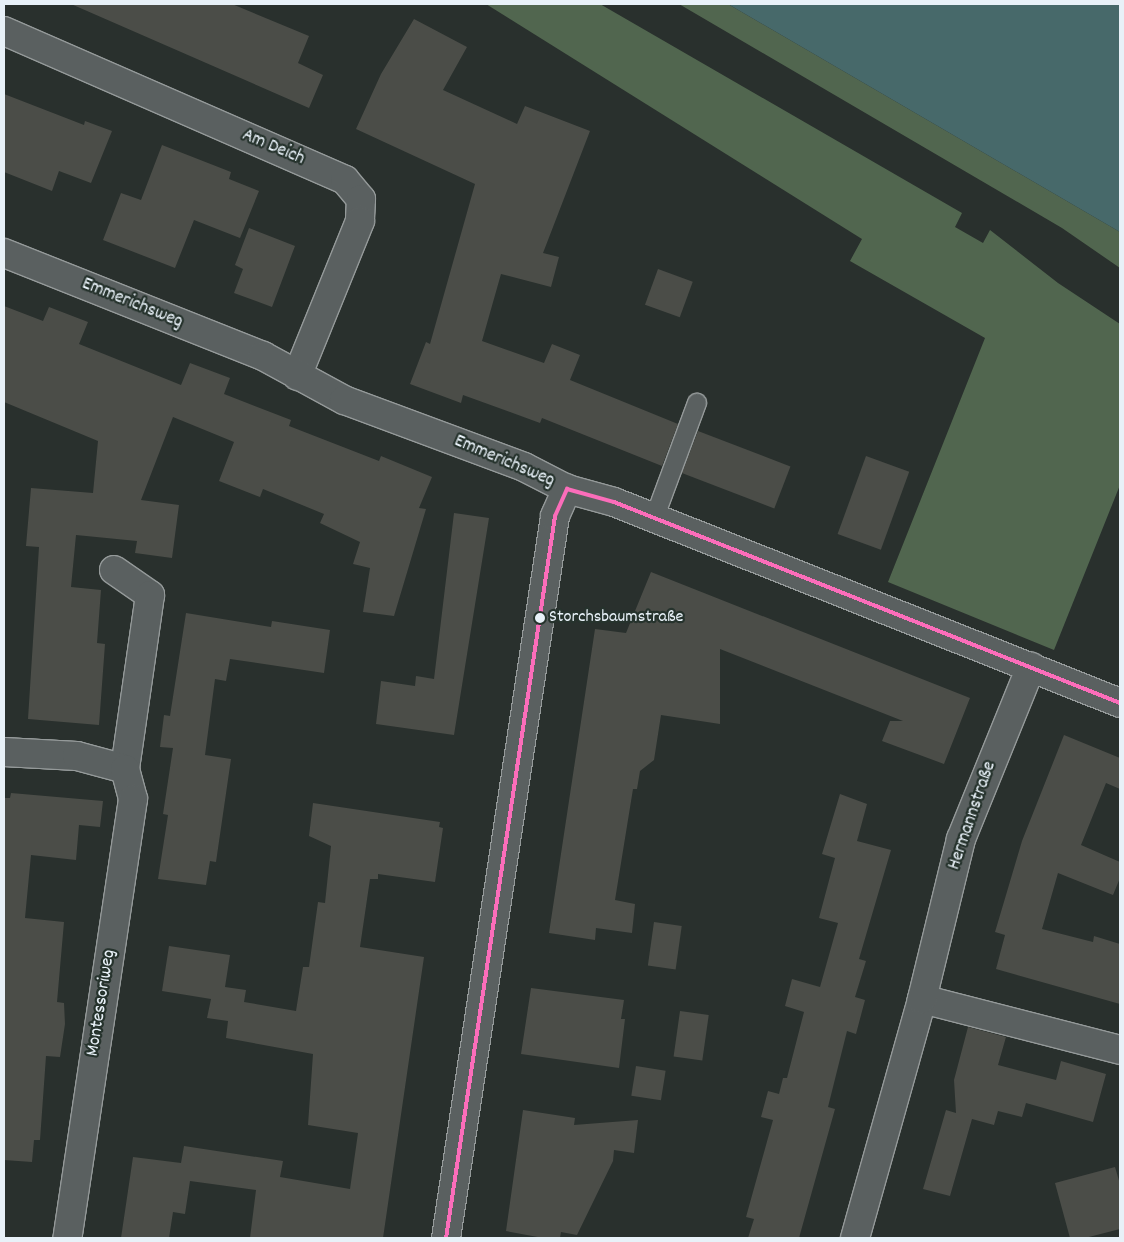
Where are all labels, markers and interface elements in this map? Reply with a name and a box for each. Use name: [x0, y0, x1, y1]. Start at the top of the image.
street label: Am Deich: [238, 125, 308, 171]
street label: Emmerichsweg: [78, 273, 186, 335]
street label: Emmerichsweg: [450, 431, 558, 493]
place label: Storchsbaumstraße: [549, 607, 683, 629]
marker: Storchsbaumstraße: [535, 613, 545, 623]
street label: Hermannstraße: [944, 759, 1002, 873]
street label: Montessoriweg: [82, 948, 122, 1058]

